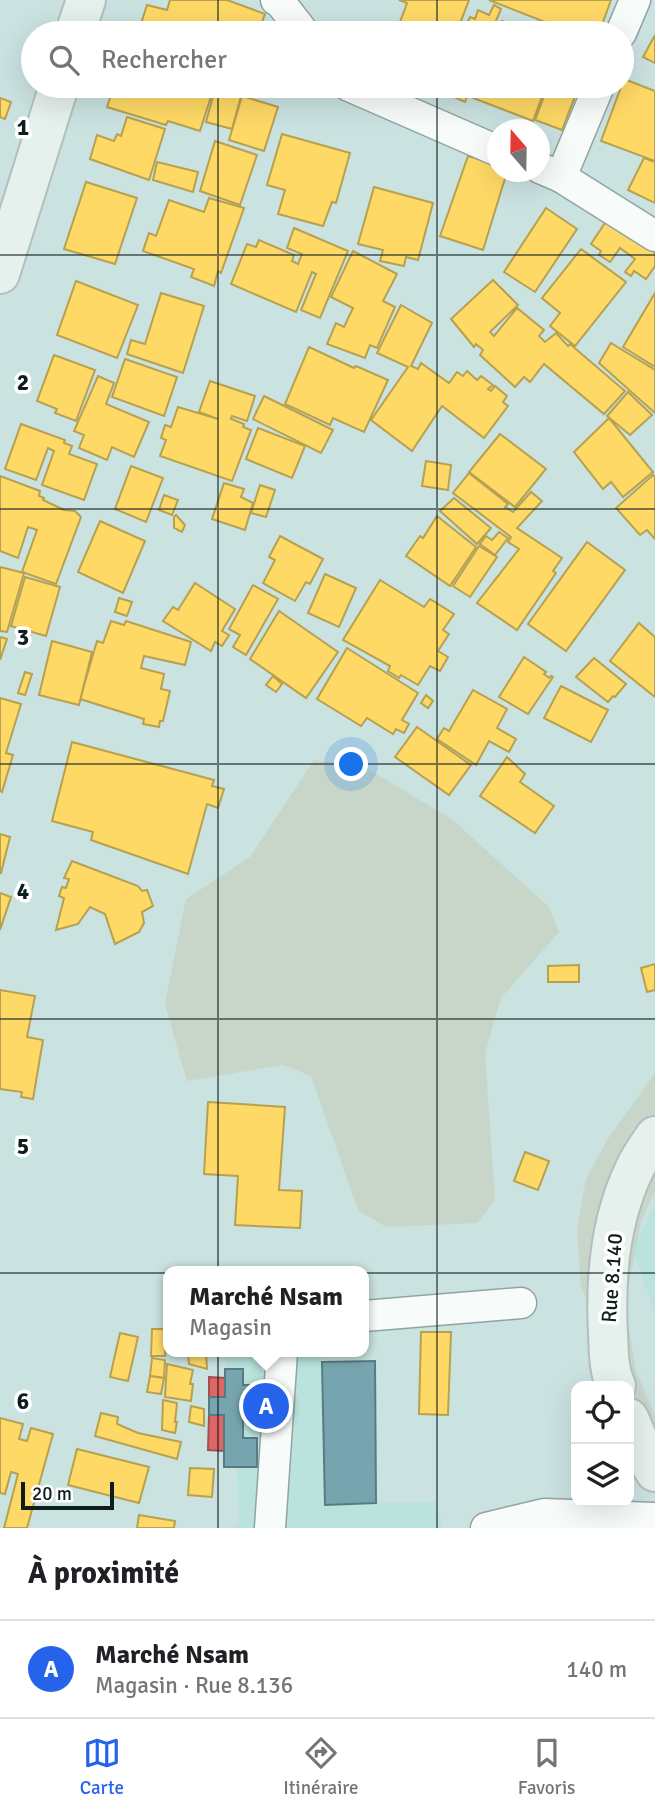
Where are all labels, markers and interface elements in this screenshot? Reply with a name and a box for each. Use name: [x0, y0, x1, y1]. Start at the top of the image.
search box: [21, 21, 634, 98]
icon: search: [45, 41, 83, 79]
text: Rechercher: [101, 44, 227, 76]
text: 1: [17, 113, 29, 142]
north arrow: [487, 119, 550, 182]
text: 2: [17, 368, 29, 397]
text: 3: [17, 623, 29, 652]
your location: [334, 747, 368, 781]
text: 4: [17, 877, 29, 906]
text: 5: [17, 1132, 29, 1161]
street label: Rue 8.140: [596, 1232, 628, 1324]
popup: [163, 1266, 369, 1357]
text: Marché Nsam: [189, 1281, 343, 1313]
text: Magasin: [189, 1313, 272, 1342]
pin: A: [243, 1380, 289, 1432]
map controls: [571, 1381, 634, 1507]
button: locate: [571, 1381, 634, 1444]
text: 6: [17, 1387, 29, 1416]
button: layers: [571, 1444, 634, 1507]
scale bar: [21, 1479, 114, 1511]
text: 20 m: [32, 1482, 72, 1506]
text: À proximité: [28, 1555, 179, 1592]
text: Marché Nsam: [95, 1639, 249, 1671]
text: A: [44, 1655, 58, 1684]
text: 140 m: [566, 1655, 627, 1684]
text: Magasin · Rue 8.136: [95, 1671, 293, 1700]
tab: Carte: [80, 1734, 124, 1800]
tab: Itinéraire: [283, 1734, 358, 1800]
tab: Favoris: [518, 1734, 575, 1800]

